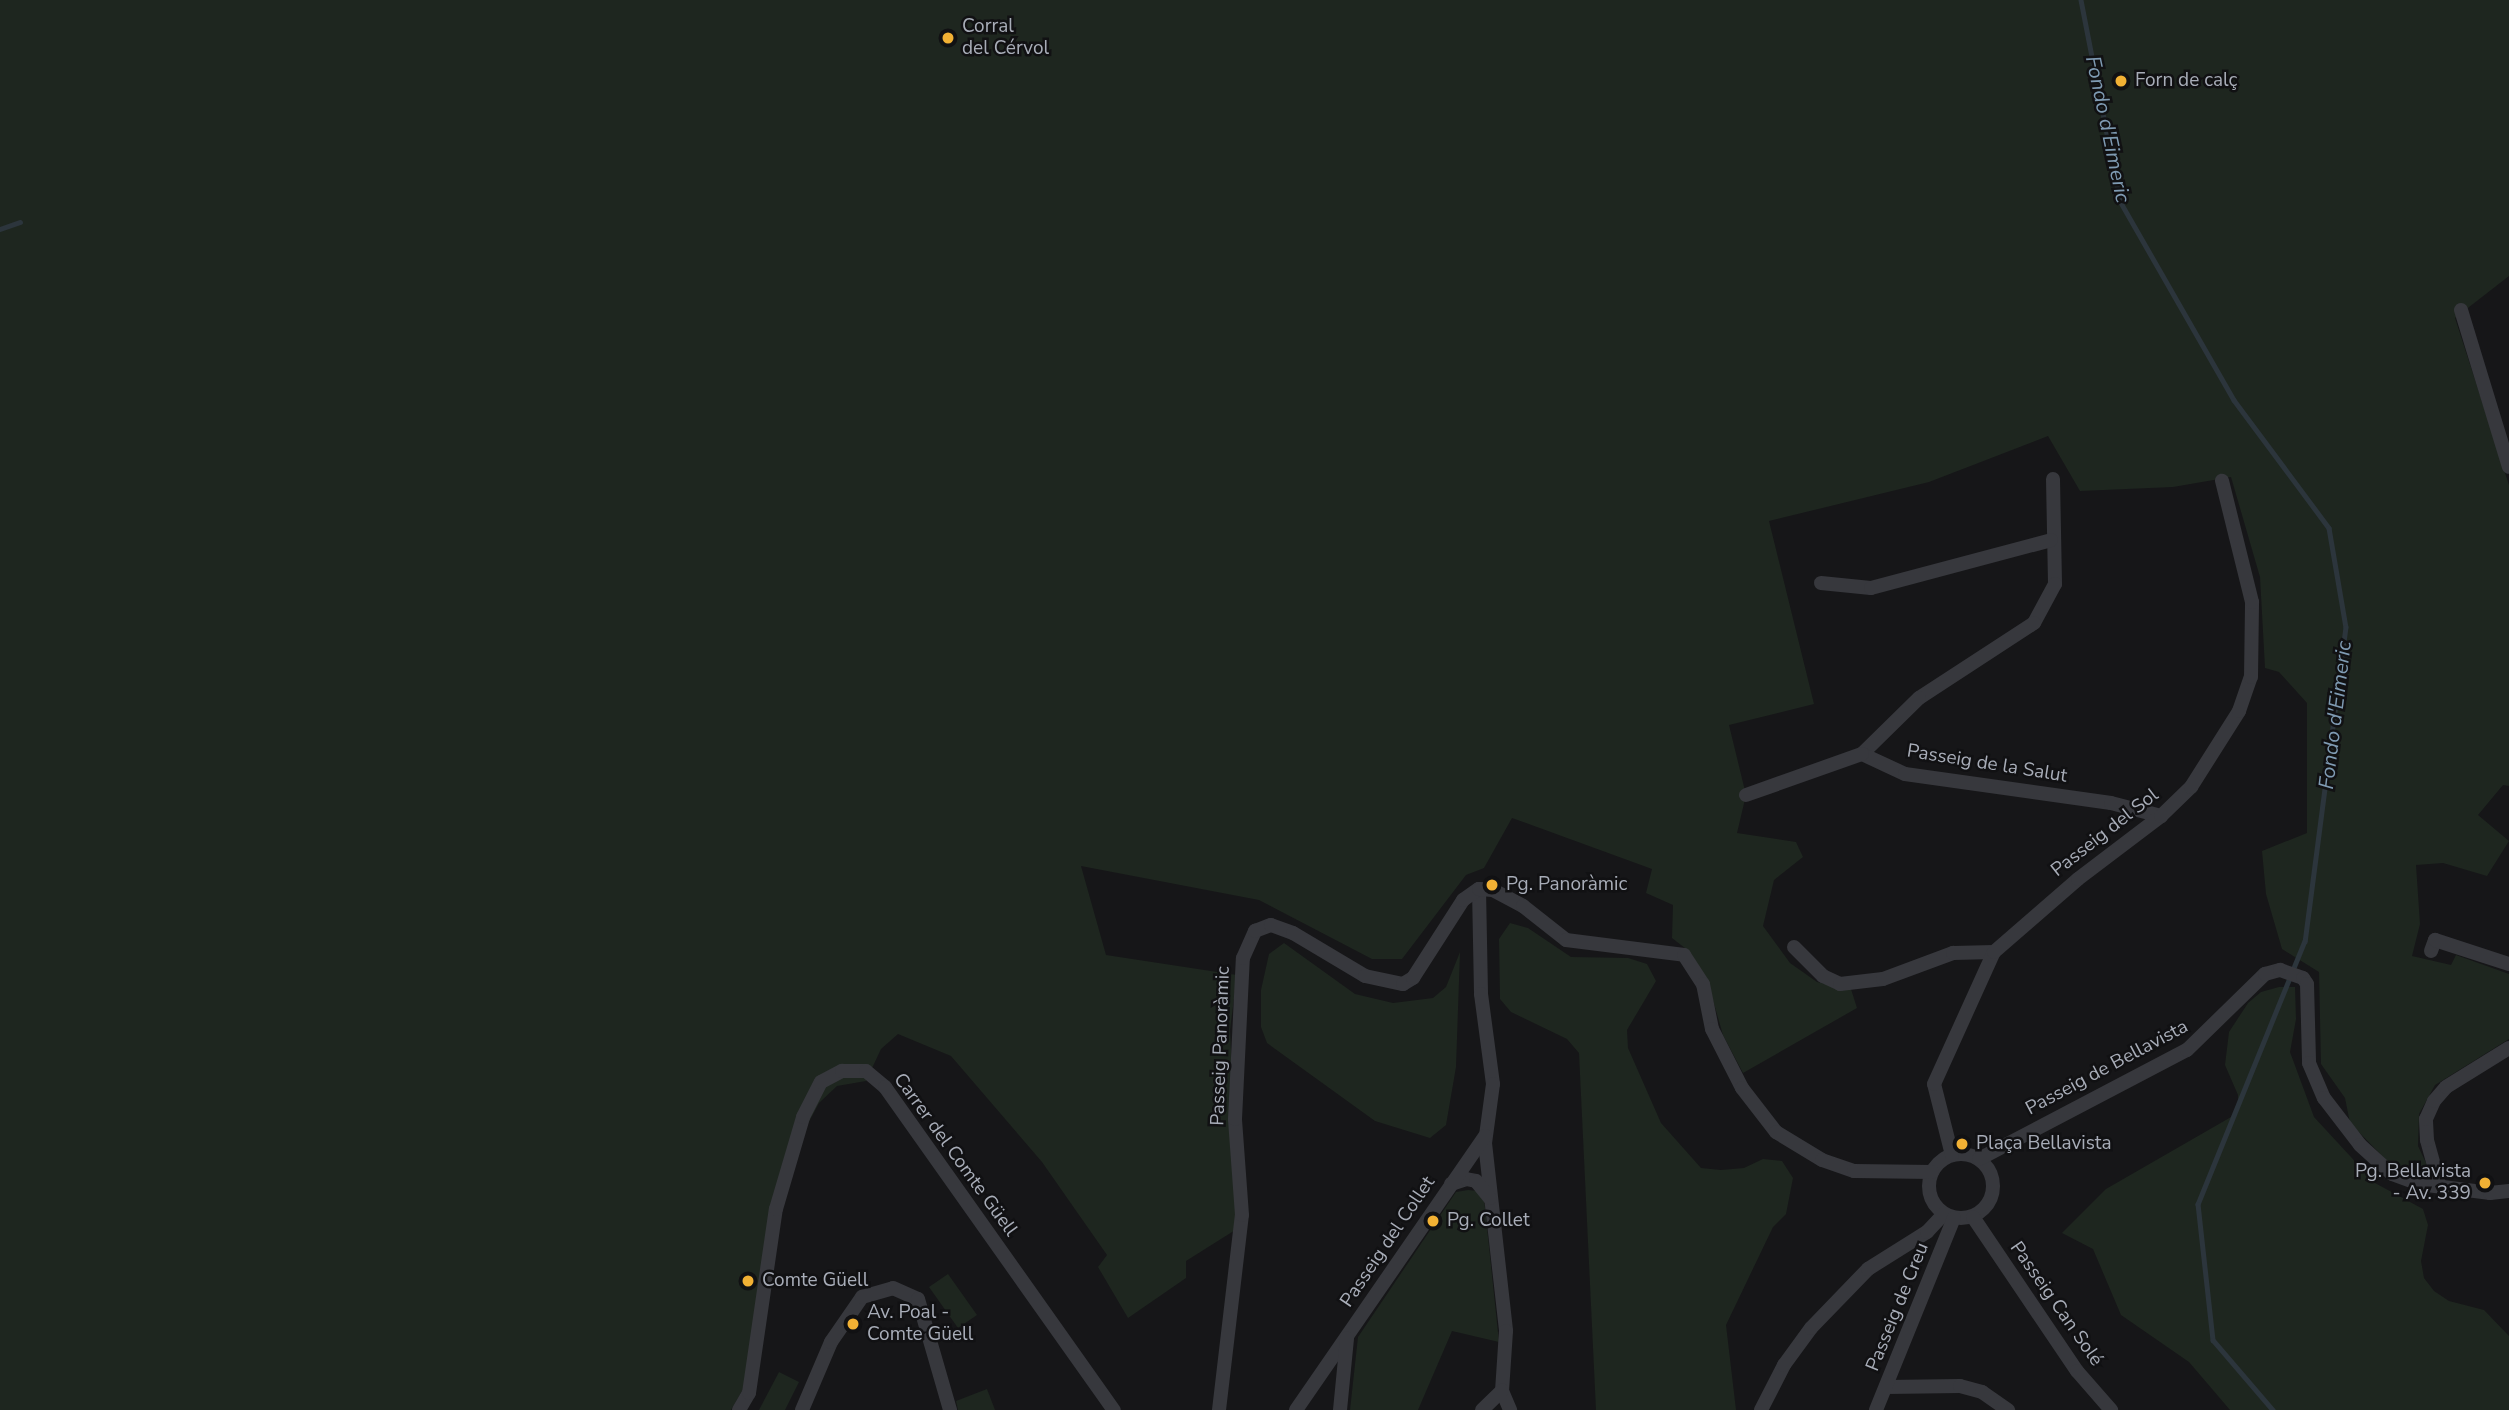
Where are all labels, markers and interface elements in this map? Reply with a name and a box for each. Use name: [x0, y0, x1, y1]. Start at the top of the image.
place label: Corral del Cérvol: [962, 16, 1049, 60]
marker: Corral del Cérvol: [940, 30, 956, 46]
water label: Fondo d'Eimeric: [2080, 53, 2136, 205]
place label: Forn de calç: [2135, 70, 2237, 92]
marker: Forn de calç: [2113, 73, 2129, 89]
water label: Fondo d'Eimeric: [2313, 639, 2357, 791]
street label: Passeig de la Salut: [1905, 740, 2069, 788]
street label: Passeig del Sol: [2047, 784, 2163, 882]
place label: Pg. Panoràmic: [1506, 874, 1627, 896]
marker: Pg. Panoràmic: [1484, 877, 1500, 893]
street label: Passeig Panoràmic: [1207, 966, 1235, 1126]
street label: Passeig de Bellavista: [2022, 1016, 2192, 1120]
street label: Carrer del Comte Güell: [888, 1069, 1022, 1241]
place label: Plaça Bellavista: [1976, 1133, 2112, 1155]
marker: Plaça Bellavista: [1954, 1136, 1970, 1152]
place label: Pg. Bellavista - Av. 339: [2355, 1161, 2471, 1205]
street label: Passeig del Collet: [1336, 1172, 1440, 1312]
marker: Pg. Bellavista - Av. 339: [2477, 1175, 2493, 1191]
place label: Pg. Collet: [1447, 1210, 1530, 1232]
marker: Pg. Collet: [1425, 1213, 1441, 1229]
street label: Passeig Can Solé: [2005, 1237, 2107, 1371]
street label: Passeig de Creu: [1862, 1239, 1934, 1375]
place label: Comte Güell: [762, 1270, 868, 1292]
marker: Comte Güell: [740, 1273, 756, 1289]
place label: Av. Poal - Comte Güell: [867, 1302, 973, 1346]
marker: Av. Poal - Comte Güell: [845, 1316, 861, 1332]

